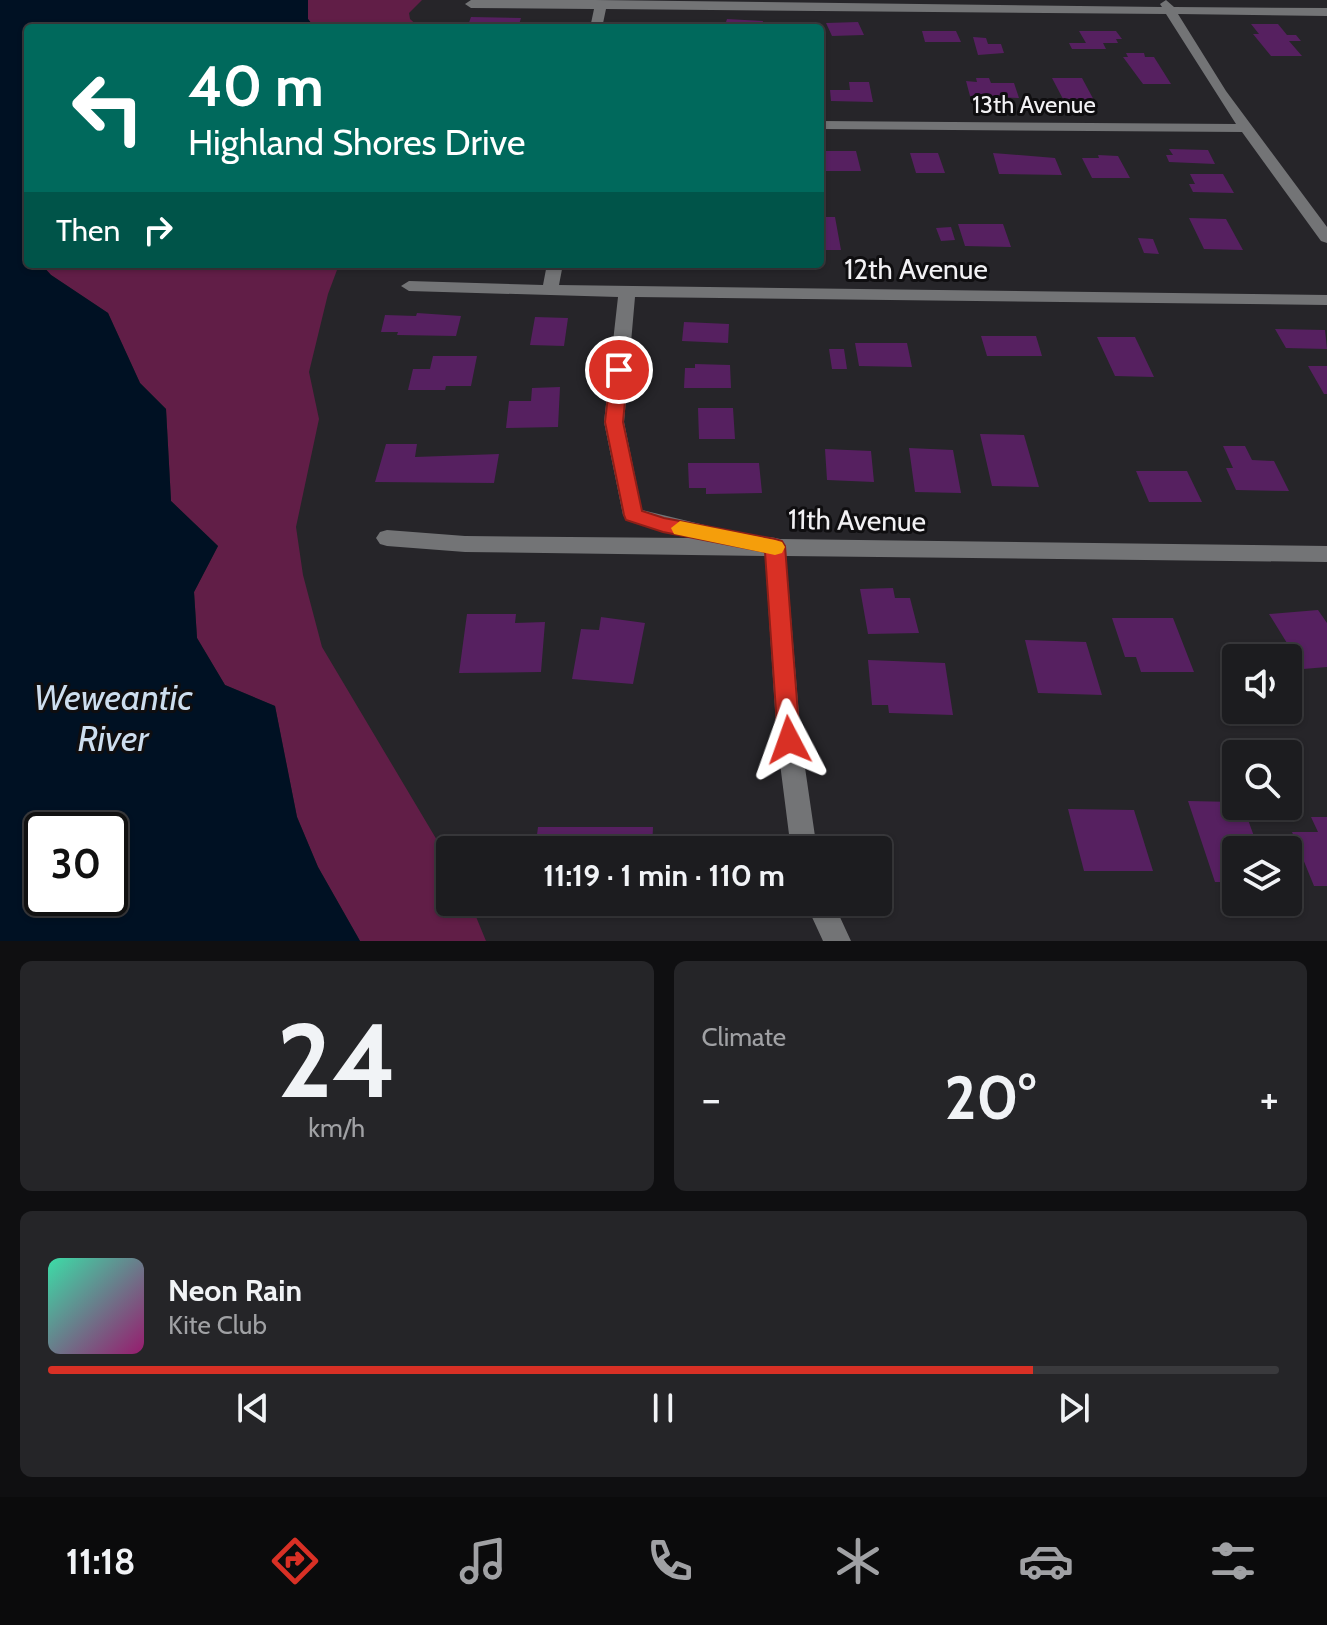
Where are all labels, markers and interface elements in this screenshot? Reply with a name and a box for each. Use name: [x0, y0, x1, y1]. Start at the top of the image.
text: 40 m: [188, 52, 324, 120]
icon: left: [56, 56, 160, 160]
street label: 13th Avenue: [972, 90, 1096, 119]
text: Highland Shores Drive: [188, 120, 525, 164]
icon: right: [136, 208, 180, 252]
text: Then: [56, 212, 120, 249]
street label: 12th Avenue: [844, 252, 988, 286]
pin: [585, 336, 653, 404]
icon: arrive: [597, 348, 641, 392]
street label: 11th Avenue: [788, 502, 926, 538]
map controls: [1222, 644, 1302, 916]
button: sound: [1222, 644, 1302, 724]
water label: Weweantic River: [34, 675, 193, 760]
position arrow: [747, 698, 831, 782]
button: search: [1222, 740, 1302, 820]
speed limit sign: 30: [24, 812, 128, 916]
button: layers: [1222, 836, 1302, 916]
text: 11:19 · 1 min · 110 m: [543, 857, 785, 894]
text: 24: [277, 997, 397, 1123]
text: Climate: [702, 1021, 786, 1053]
text: 20°: [945, 1061, 1036, 1134]
text: −: [702, 1072, 721, 1125]
text: +: [1260, 1072, 1279, 1125]
text: km/h: [308, 1112, 365, 1144]
text: Neon Rain: [168, 1272, 302, 1309]
text: Kite Club: [168, 1309, 267, 1341]
icon: previous: [231, 1386, 275, 1430]
icon: pause: [641, 1386, 685, 1430]
icon: next: [1052, 1386, 1096, 1430]
icon: directions: [267, 1533, 323, 1589]
icon: music: [455, 1533, 511, 1589]
icon: phone: [642, 1533, 698, 1589]
icon: climate: [830, 1533, 886, 1589]
icon: car: [1018, 1533, 1074, 1589]
icon: filters: [1205, 1533, 1261, 1589]
text: 11:18: [66, 1539, 135, 1583]

